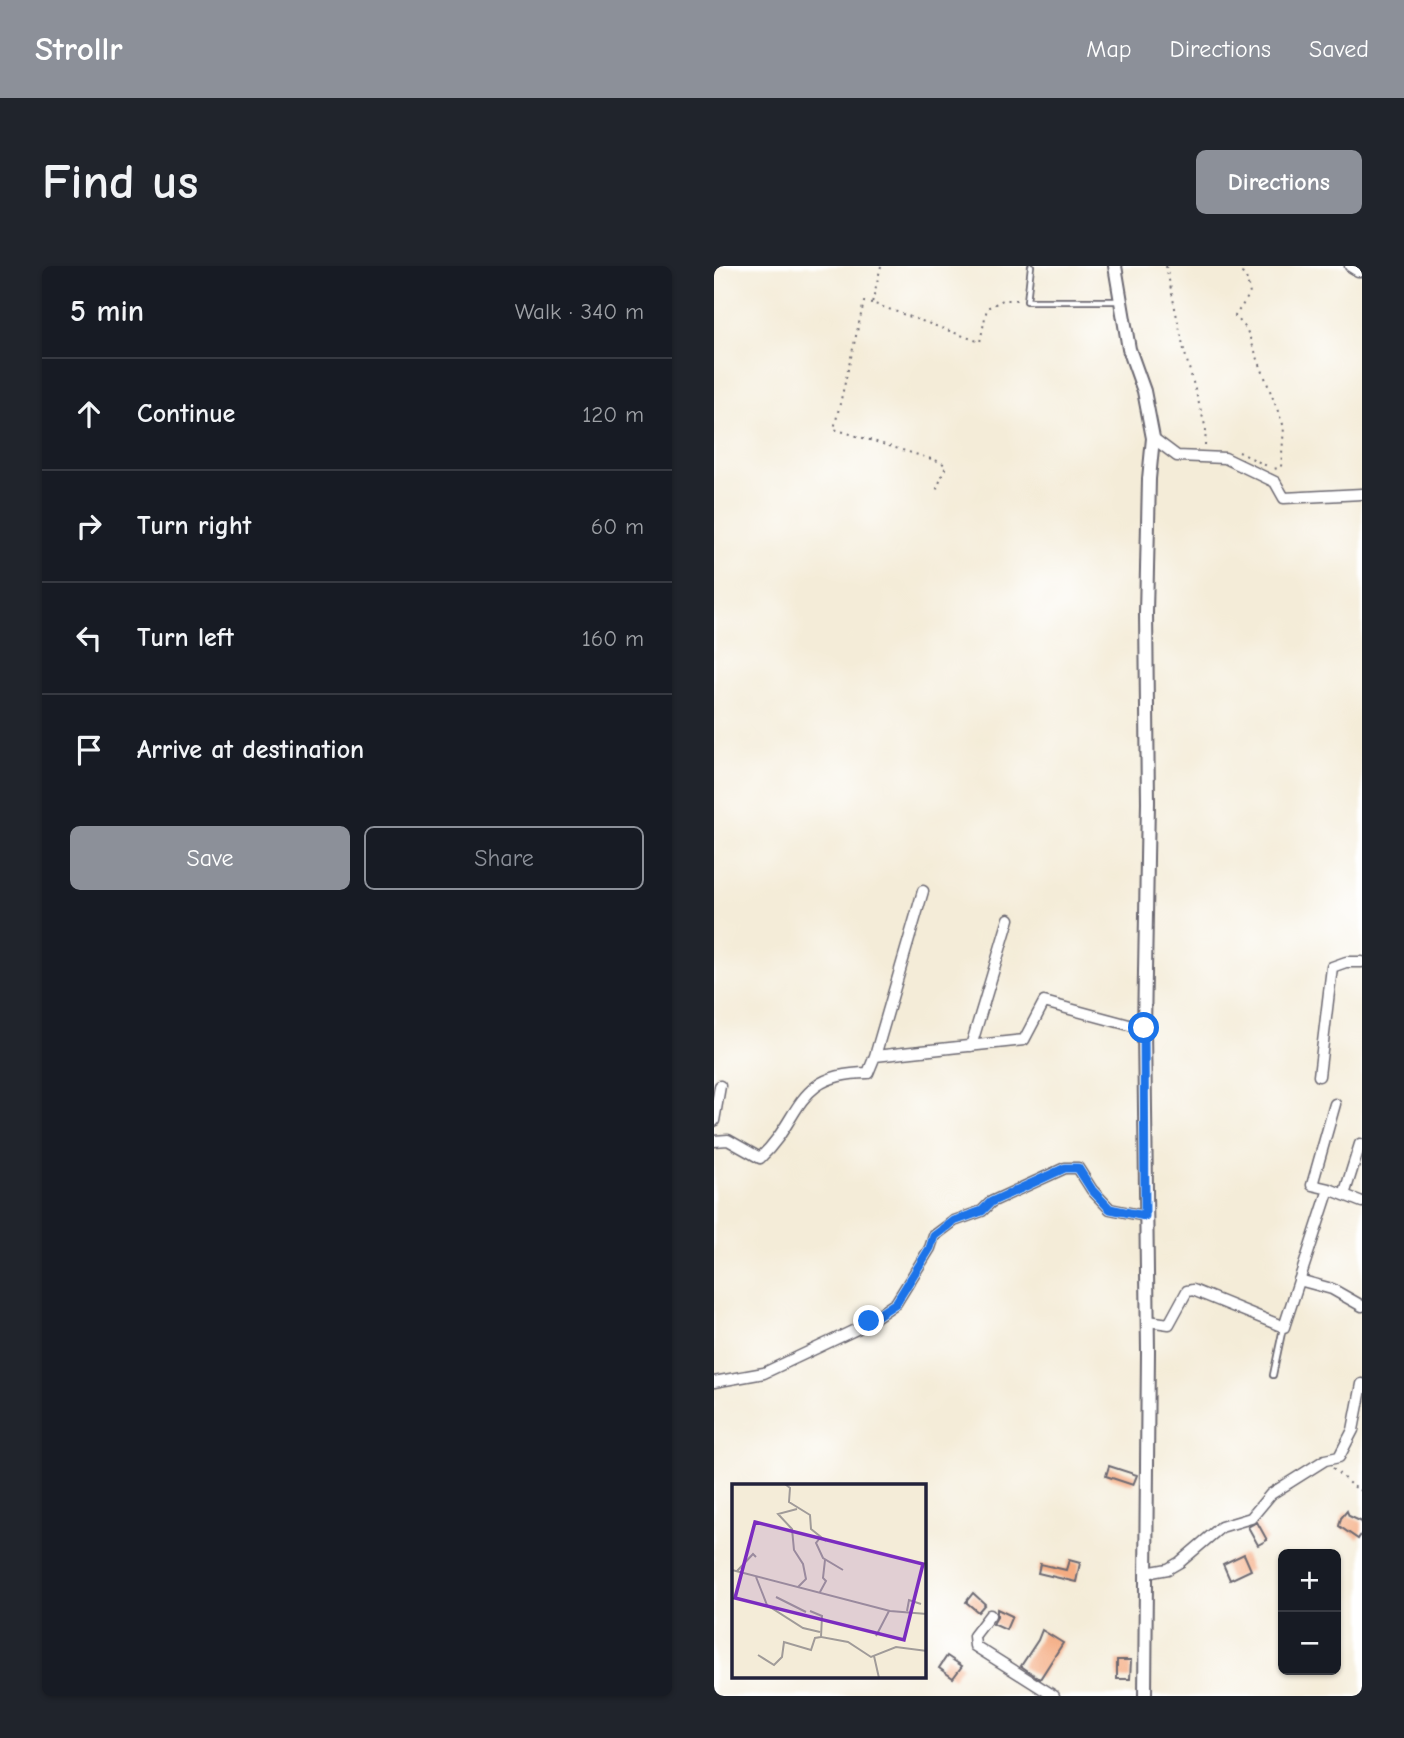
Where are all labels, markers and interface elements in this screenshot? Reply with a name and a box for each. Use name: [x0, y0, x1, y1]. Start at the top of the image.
text: Strollr: [35, 30, 123, 68]
text: Map: [1086, 35, 1132, 63]
text: Directions: [1170, 35, 1271, 63]
text: Saved: [1309, 35, 1369, 63]
button: Directions: [1196, 150, 1362, 214]
text: Find us: [42, 154, 198, 210]
text: 5 min: [70, 294, 144, 329]
text: Walk · 340 m: [515, 298, 644, 325]
icon: ahead: [70, 395, 108, 433]
text: Continue: [137, 399, 235, 429]
text: 120 m: [582, 401, 644, 428]
icon: right: [70, 507, 108, 545]
text: Turn right: [137, 511, 251, 541]
text: 60 m: [591, 513, 644, 540]
icon: left: [70, 619, 108, 657]
text: Turn left: [137, 623, 234, 653]
text: 160 m: [582, 625, 644, 652]
icon: arrive: [70, 731, 108, 769]
text: Arrive at destination: [137, 735, 364, 765]
button: Save: [70, 826, 350, 890]
button: Share: [364, 826, 644, 890]
route start: [1128, 1012, 1159, 1043]
route end: [853, 1305, 884, 1336]
inset map: [732, 1484, 926, 1678]
map controls: [1278, 1549, 1341, 1675]
button: +: [1278, 1549, 1341, 1612]
button: −: [1278, 1612, 1341, 1675]

